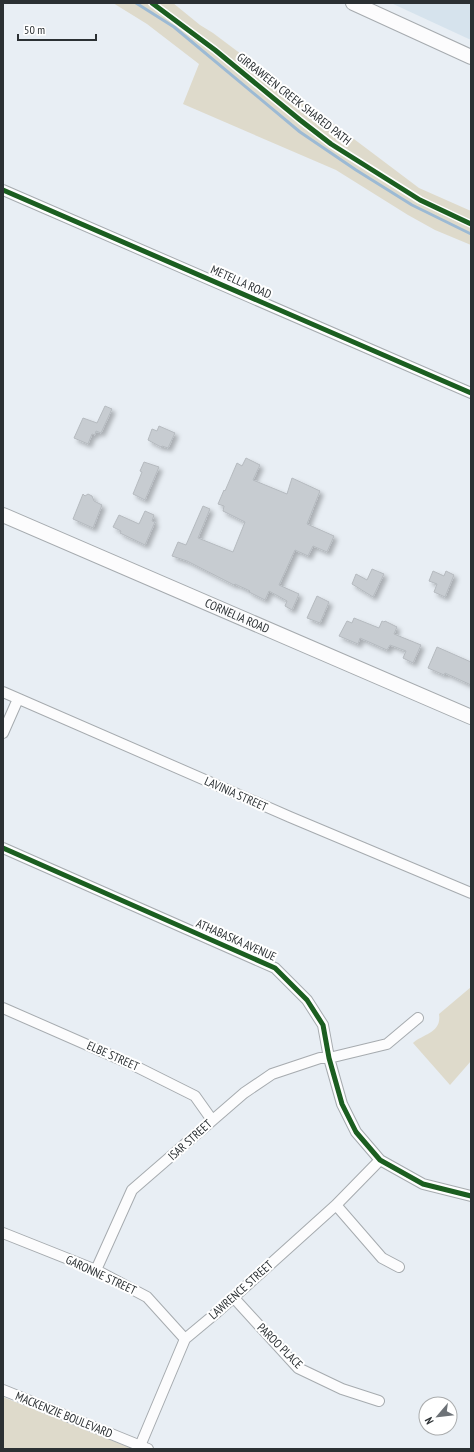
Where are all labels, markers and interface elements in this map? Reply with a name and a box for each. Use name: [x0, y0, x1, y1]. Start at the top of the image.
scale bar: [18, 16, 96, 42]
text: 50 m: [24, 22, 45, 37]
street label: GIRRAWEEN CREEK SHARED PATH: [234, 49, 354, 148]
street label: METELLA ROAD: [209, 261, 274, 302]
street label: CORNELIA ROAD: [203, 595, 272, 636]
street label: LAVINIA STREET: [202, 773, 271, 814]
street label: ATHABASKA AVENUE: [194, 915, 278, 964]
street label: ELBE STREET: [85, 1037, 142, 1074]
street label: ISAR STREET: [165, 1116, 215, 1163]
street label: GARONNE STREET: [64, 1252, 139, 1298]
street label: LAWRENCE STREET: [206, 1257, 276, 1322]
street label: PAROO PLACE: [254, 1320, 306, 1372]
street label: MACKENZIE BOULEVARD: [13, 1388, 115, 1441]
north arrow: [418, 1396, 458, 1436]
text: N: [422, 1415, 437, 1427]

